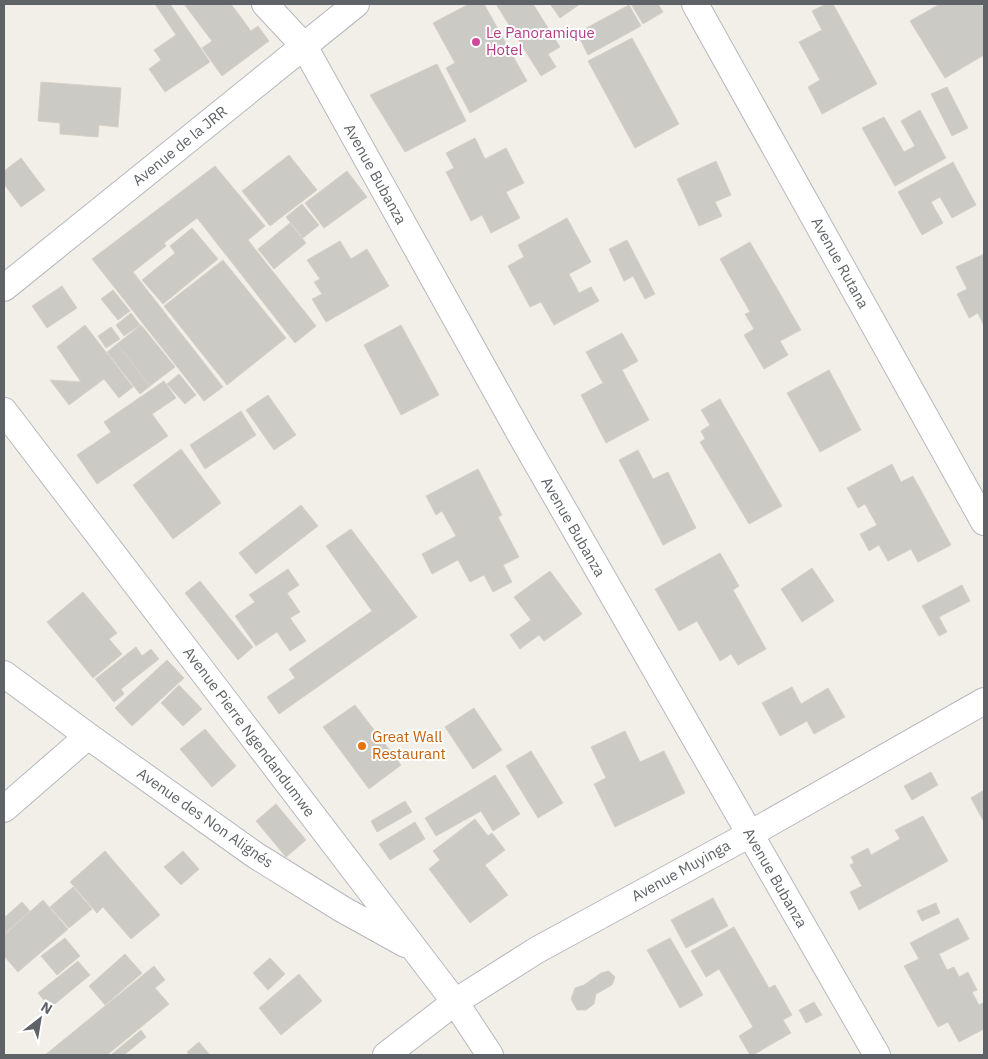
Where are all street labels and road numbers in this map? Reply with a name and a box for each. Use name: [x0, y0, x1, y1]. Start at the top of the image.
street label: Avenue de la JRR: [128, 102, 231, 190]
street label: Avenue Bubanza: [340, 120, 411, 227]
street label: Avenue Rutana: [808, 214, 873, 312]
street label: Avenue Bubanza: [537, 473, 610, 580]
street label: Avenue Pierre Ngendandumwe: [179, 643, 320, 820]
street label: Avenue des Non Alignés: [134, 763, 277, 872]
street label: Avenue Bubanza: [739, 824, 812, 931]
street label: Avenue Muyinga: [628, 836, 733, 906]

